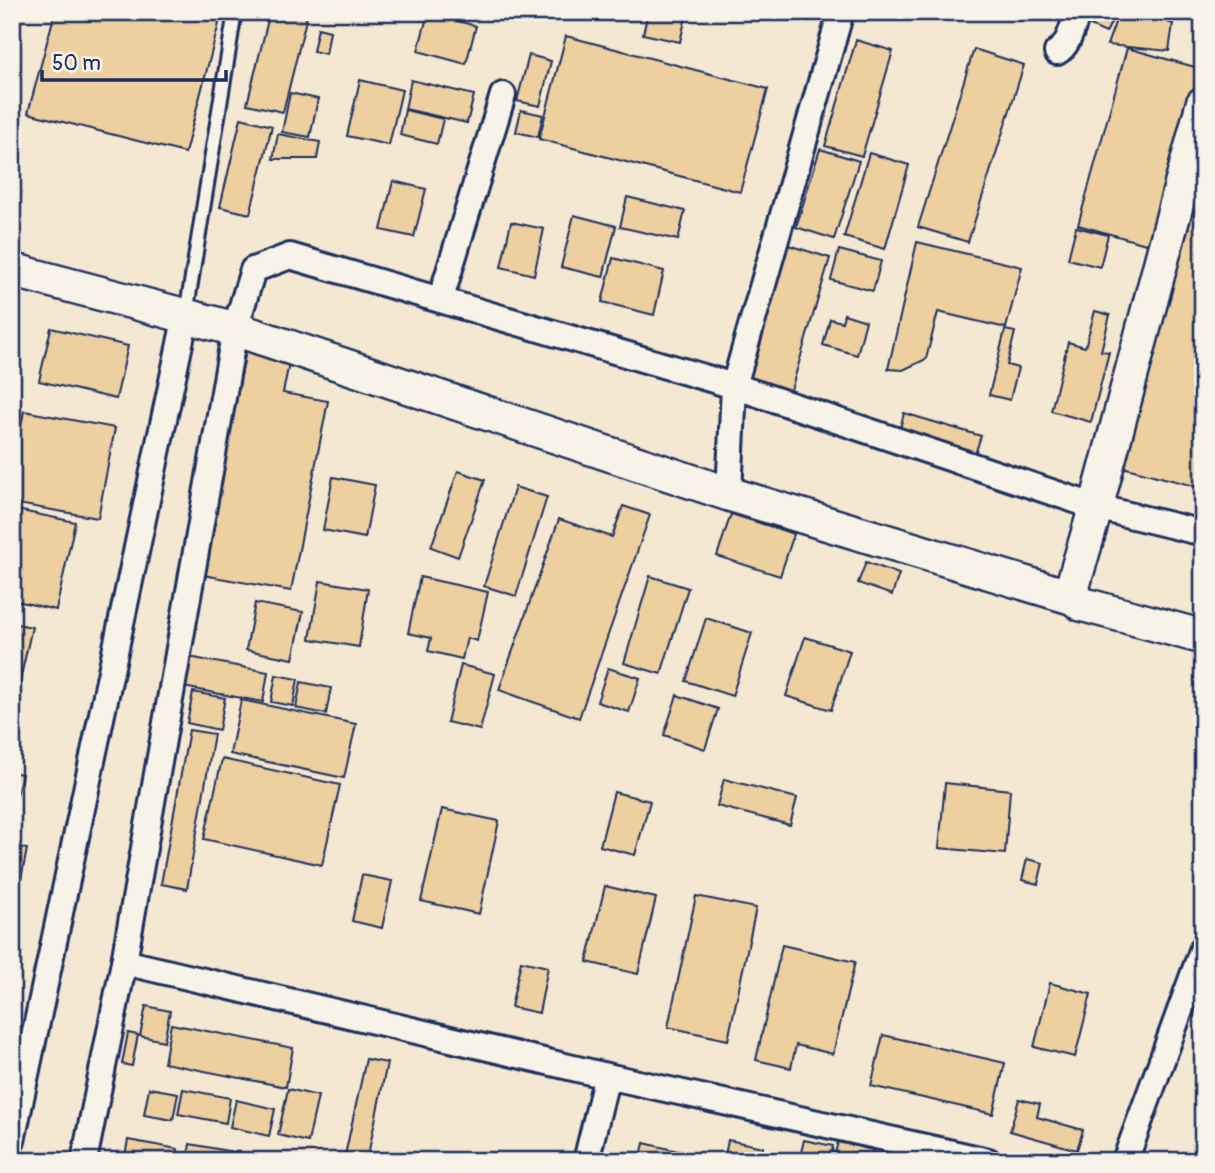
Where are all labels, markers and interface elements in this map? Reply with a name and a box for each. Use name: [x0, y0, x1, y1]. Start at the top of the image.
scale bar: [42, 38, 226, 82]
text: 50 m: [52, 50, 101, 77]

